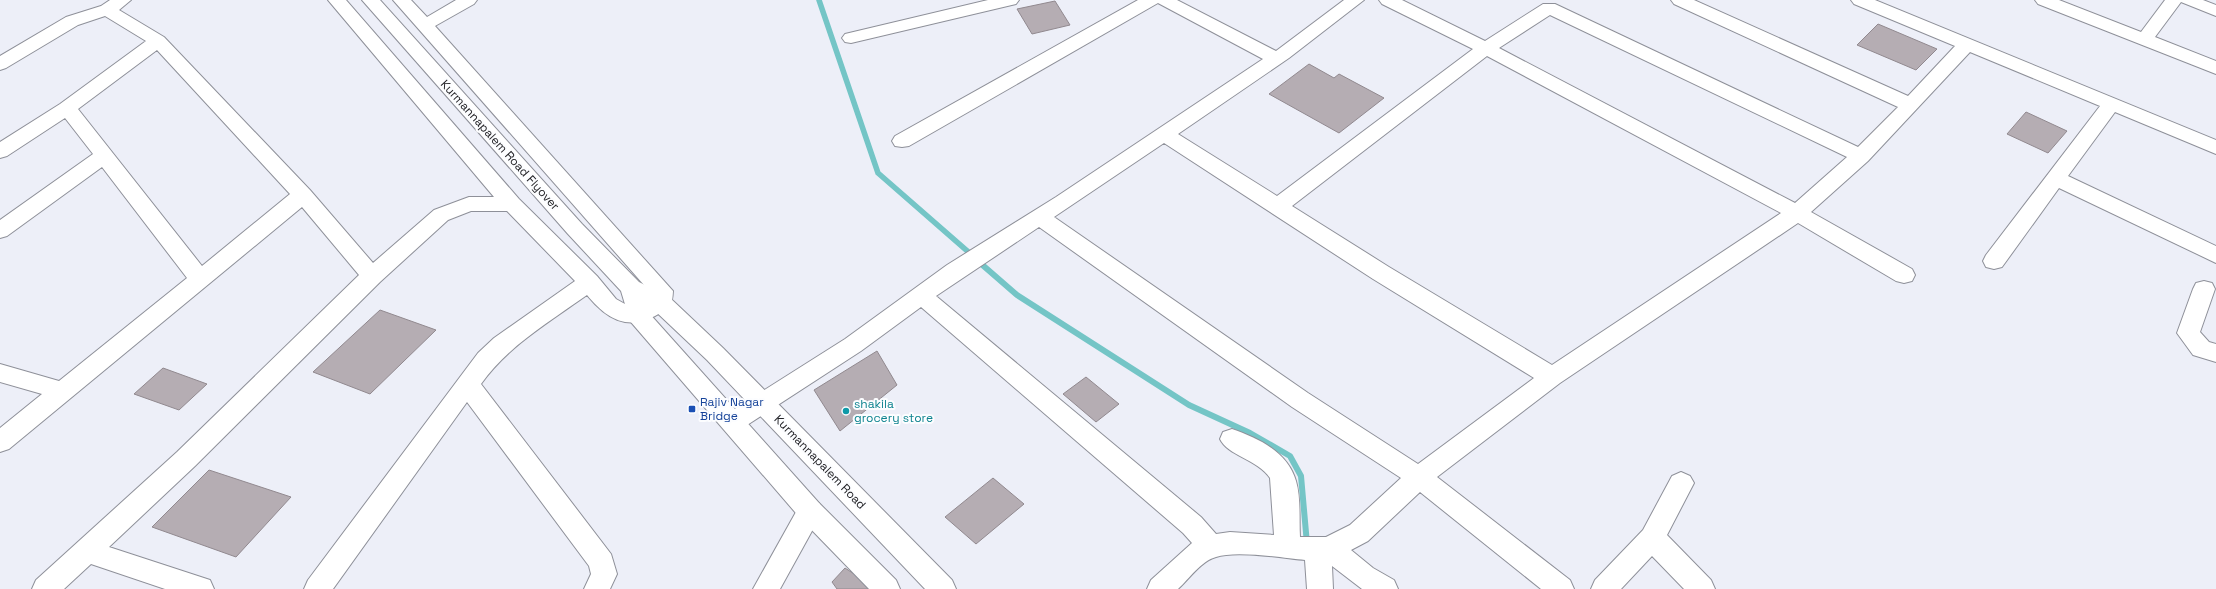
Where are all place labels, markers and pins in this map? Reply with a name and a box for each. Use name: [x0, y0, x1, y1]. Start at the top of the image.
place label: Rajiv Nagar Bridge: [700, 394, 764, 424]
place label: shakila grocery store: [854, 396, 933, 426]
marker: Rajiv Nagar Bridge: [687, 404, 697, 414]
marker: shakila grocery store: [841, 406, 851, 416]

